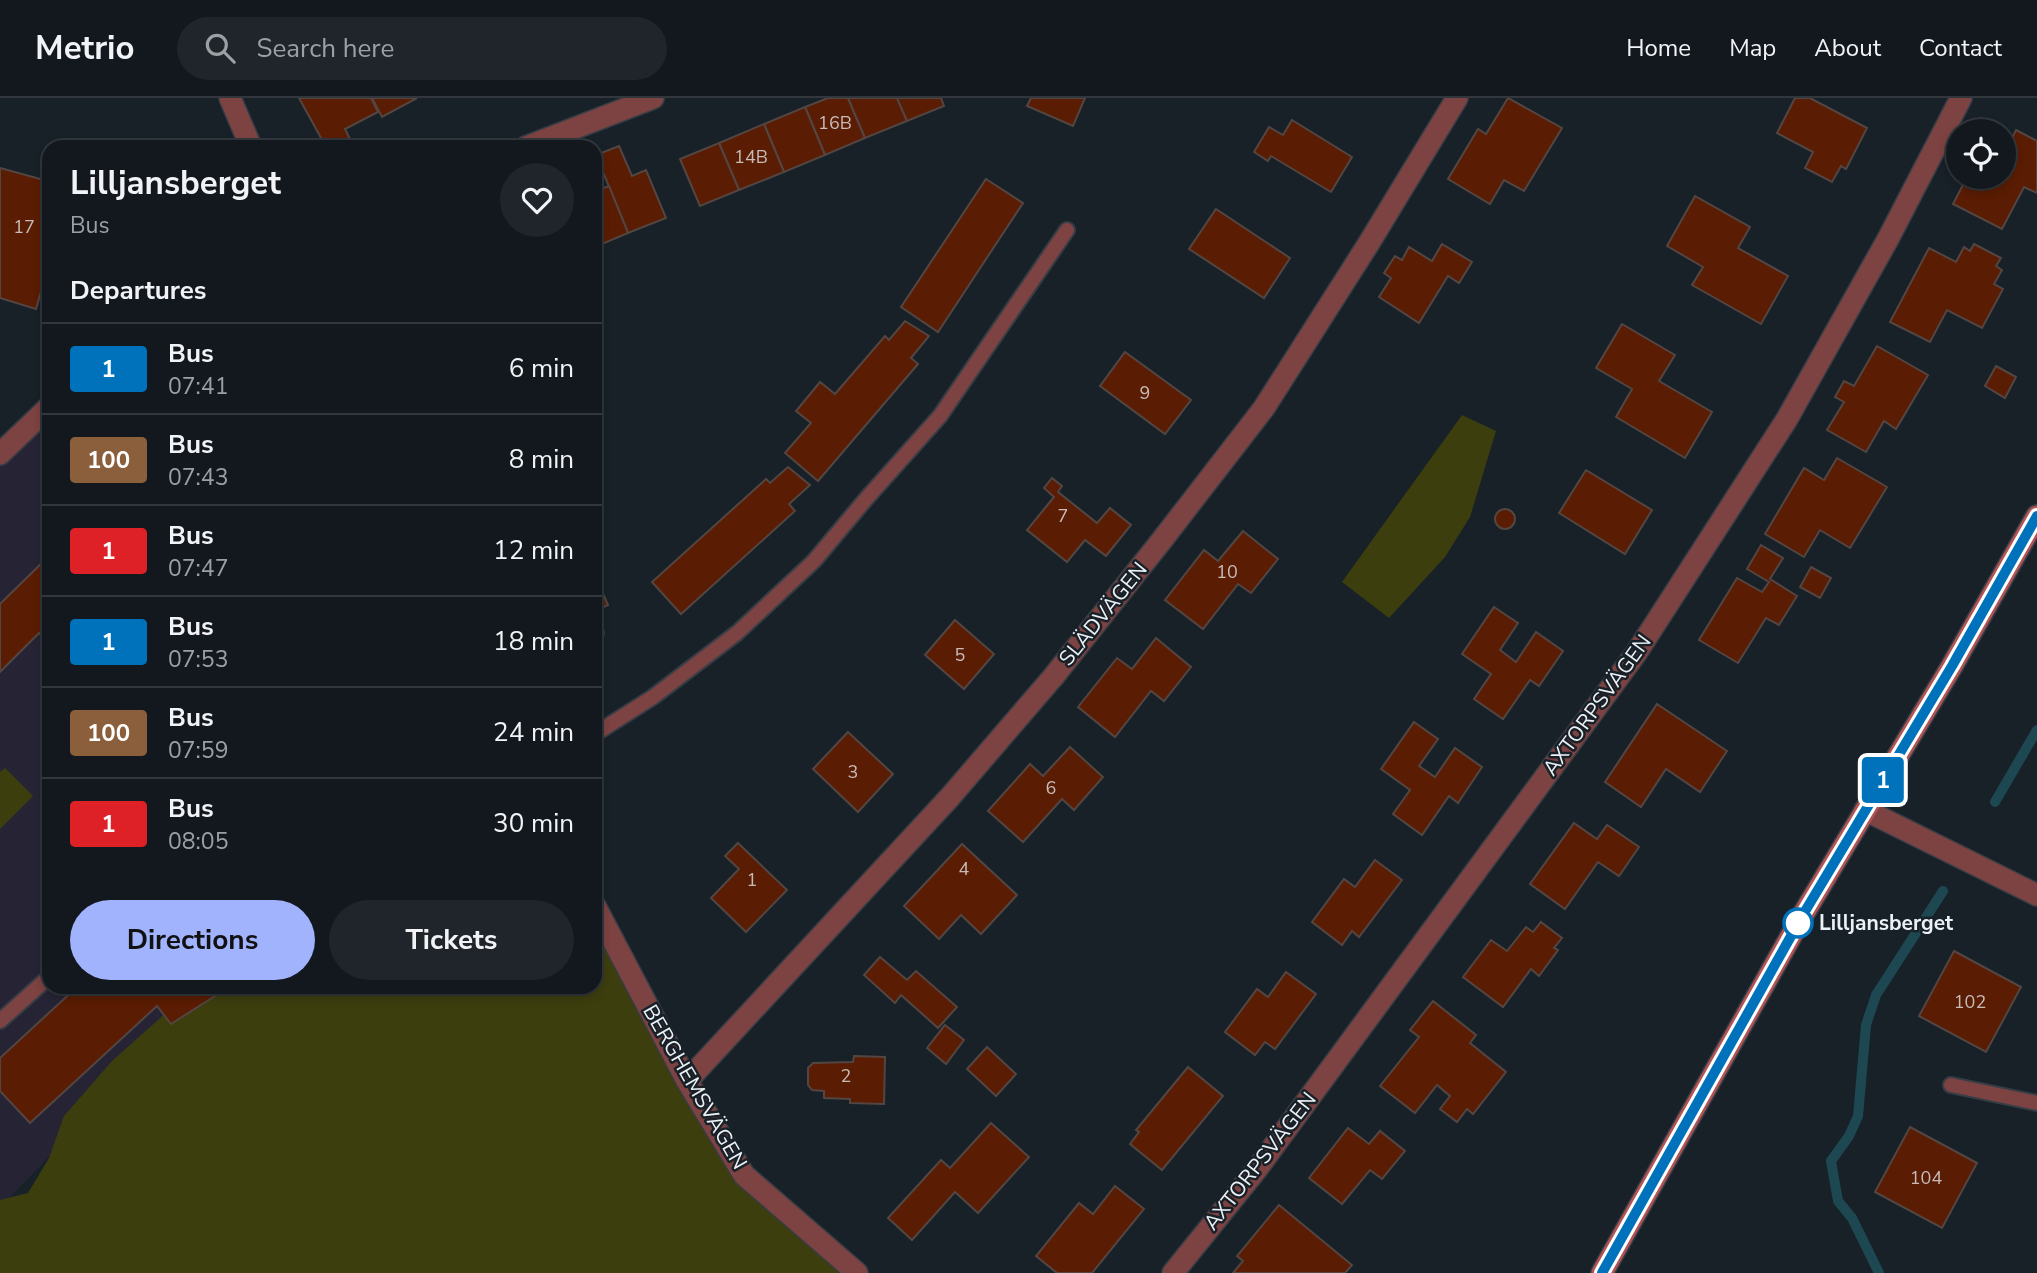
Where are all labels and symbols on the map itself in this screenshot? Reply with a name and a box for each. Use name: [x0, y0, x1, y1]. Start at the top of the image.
house number: 16B: [818, 111, 852, 135]
house number: 14B: [734, 145, 768, 169]
house number: 17: [13, 215, 35, 239]
house number: 9: [1140, 381, 1150, 405]
house number: 7: [1058, 504, 1068, 528]
street label: SLÄDVÄGEN: [1053, 556, 1153, 672]
house number: 10: [1216, 560, 1238, 584]
street label: AXTORPSVÄGEN: [1536, 629, 1658, 781]
house number: 5: [955, 643, 965, 667]
line badge: 1: [1860, 757, 1906, 803]
house number: 3: [848, 760, 858, 784]
house number: 6: [1046, 776, 1056, 800]
house number: 4: [959, 857, 970, 881]
house number: 1: [747, 868, 757, 892]
marker: Lilljansberget: [1783, 908, 1813, 938]
place label: Lilljansberget: [1819, 909, 1954, 937]
house number: 102: [1954, 990, 1986, 1014]
street label: BERGHEMSVÄGEN: [636, 1000, 754, 1174]
house number: 2: [841, 1064, 851, 1088]
street label: AXTORPSVÄGEN: [1197, 1086, 1323, 1236]
house number: 104: [1910, 1166, 1942, 1190]

